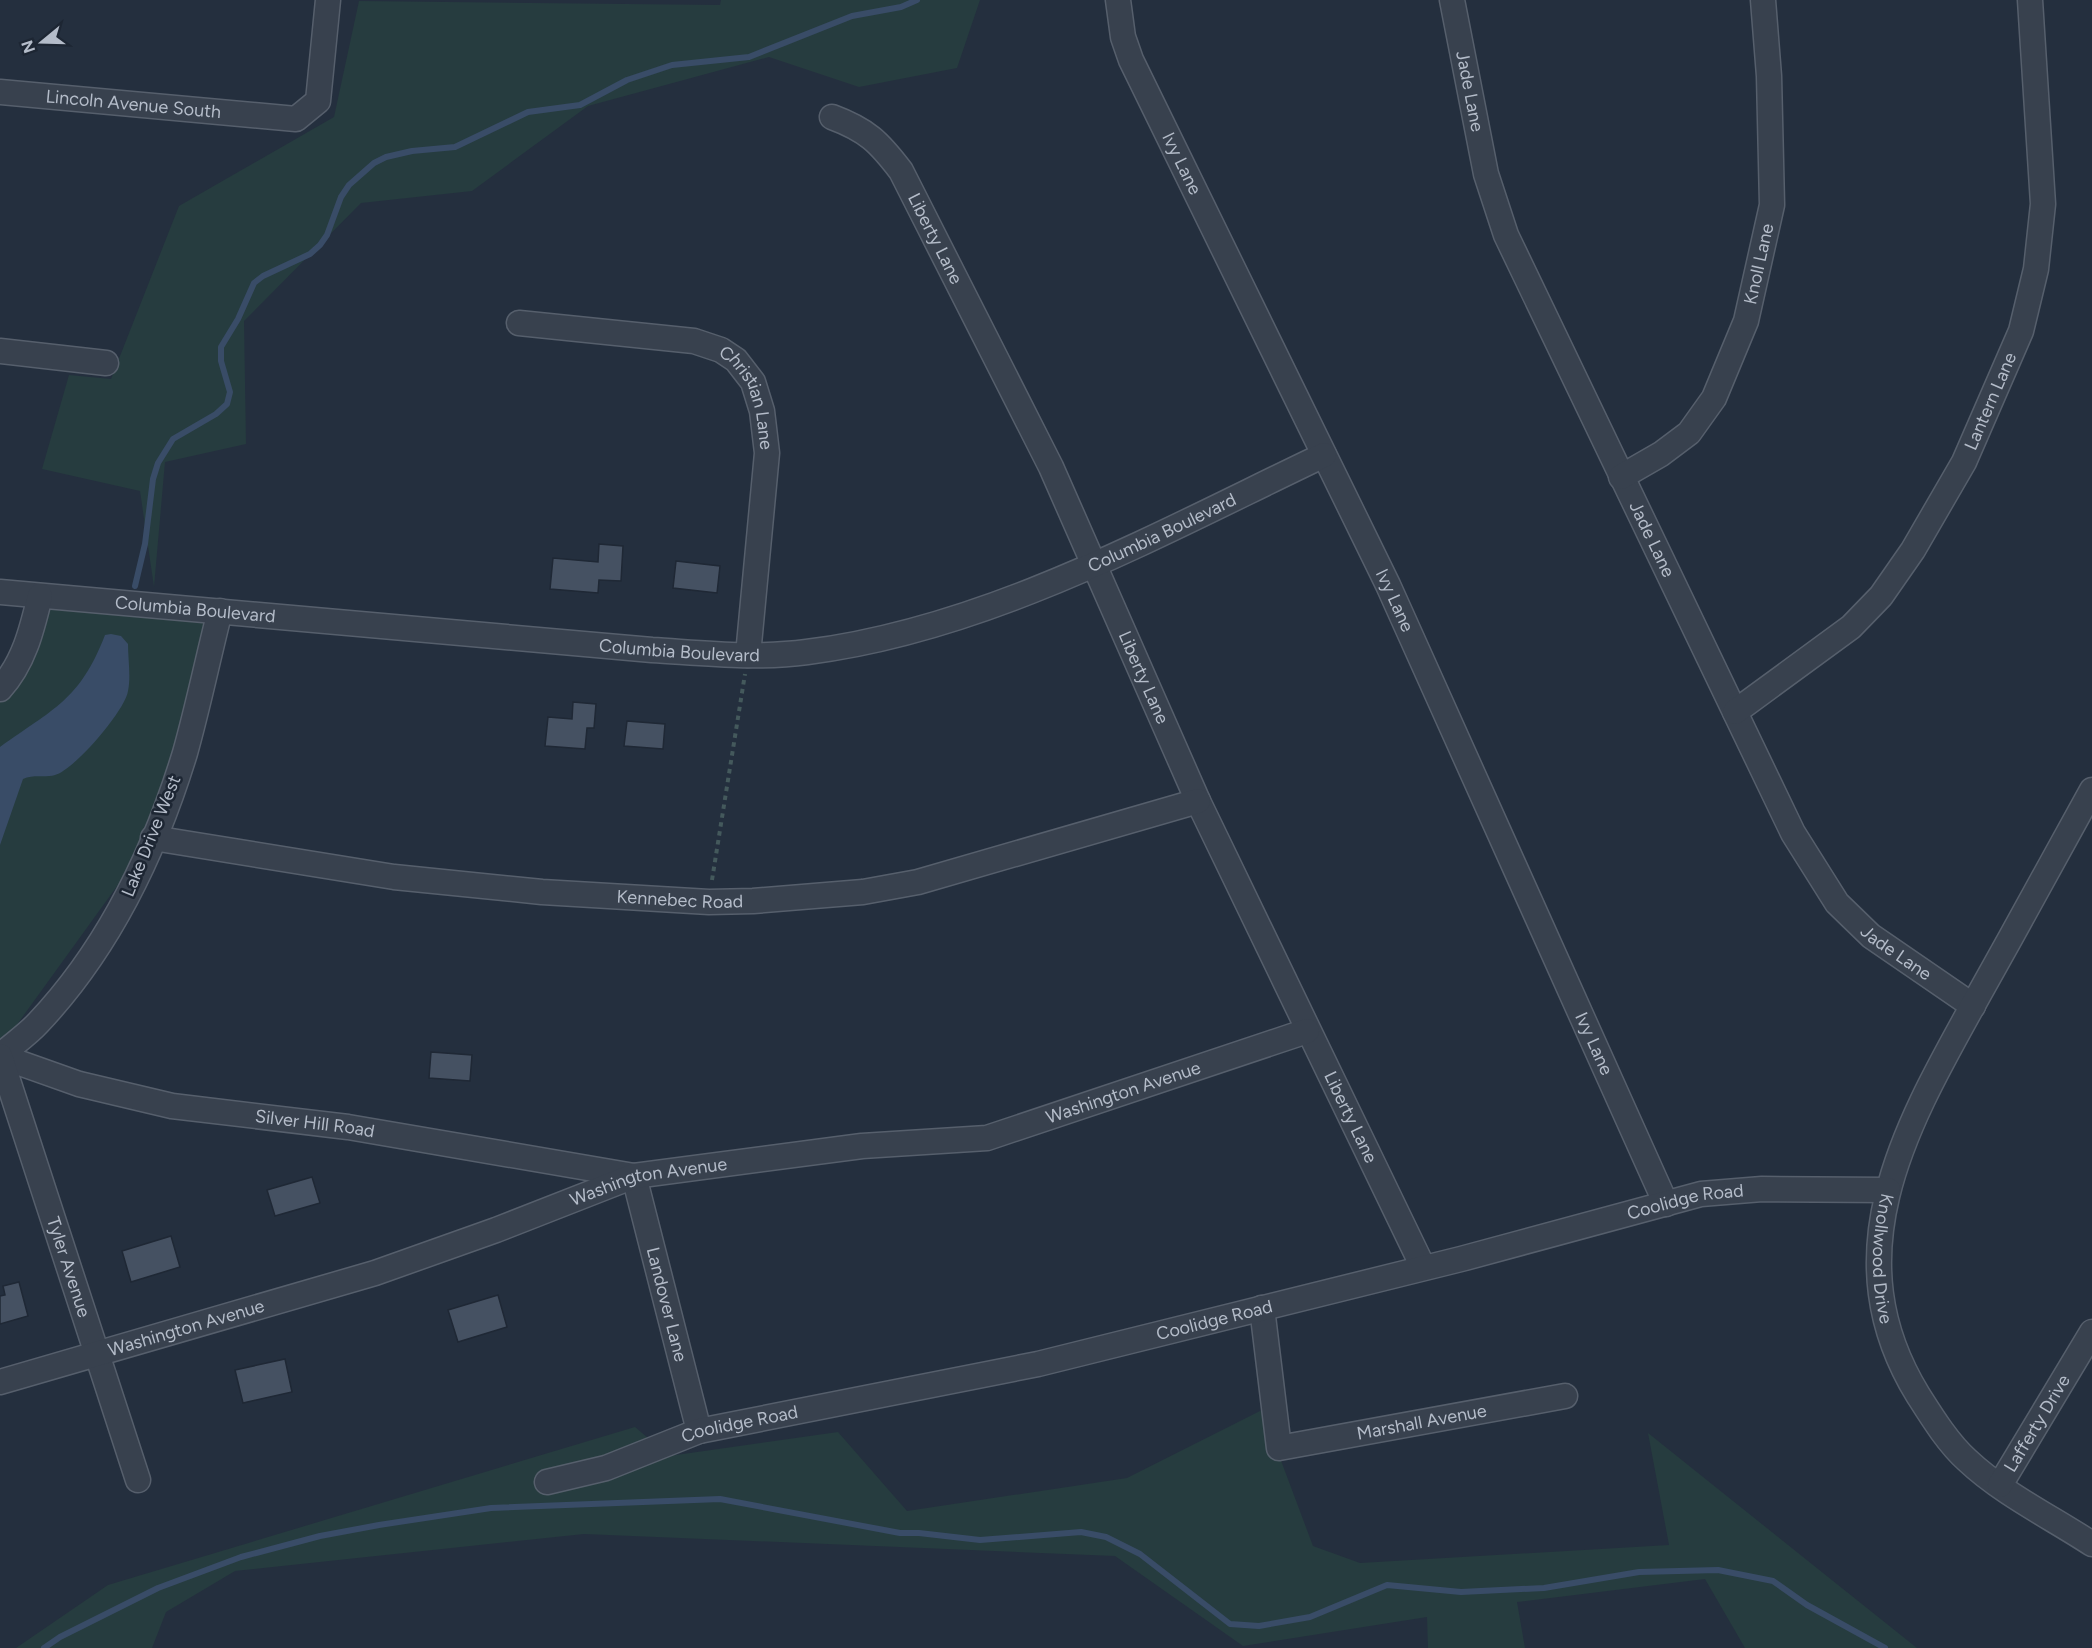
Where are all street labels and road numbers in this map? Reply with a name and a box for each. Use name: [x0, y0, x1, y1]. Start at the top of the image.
street label: Jade Lane: [1451, 49, 1489, 134]
street label: Lincoln Avenue South: [45, 85, 222, 123]
street label: Ivy Lane: [1157, 129, 1206, 198]
street label: Liberty Lane: [903, 189, 968, 288]
street label: Knoll Lane: [1739, 221, 1779, 307]
street label: Christian Lane: [715, 341, 778, 451]
street label: Lantern Lane: [1960, 349, 2021, 453]
street label: Columbia Boulevard: [1085, 488, 1240, 577]
street label: Jade Lane: [1624, 498, 1680, 581]
street label: Ivy Lane: [1371, 565, 1419, 635]
street label: Columbia Boulevard: [114, 591, 277, 627]
street label: Liberty Lane: [1114, 628, 1174, 727]
street label: Columbia Boulevard: [598, 634, 760, 666]
street label: Lake Drive West: [117, 772, 185, 900]
street label: Kennebec Road: [616, 885, 743, 913]
street label: Jade Lane: [1856, 921, 1936, 985]
street label: Ivy Lane: [1570, 1009, 1618, 1079]
street label: Washington Avenue: [1043, 1056, 1204, 1129]
street label: Liberty Lane: [1319, 1068, 1382, 1167]
street label: Silver Hill Road: [254, 1105, 376, 1142]
street label: Washington Avenue: [567, 1153, 728, 1211]
street label: Coolidge Road: [1625, 1180, 1744, 1225]
street label: Knollwood Drive: [1868, 1191, 1898, 1326]
street label: Tyler Avenue: [42, 1214, 95, 1320]
street label: Landover Lane: [642, 1245, 692, 1364]
street label: Washington Avenue: [106, 1295, 267, 1361]
street label: Coolidge Road: [1154, 1295, 1275, 1345]
street label: Lafferty Drive: [1999, 1370, 2075, 1476]
street label: Marshall Avenue: [1355, 1399, 1488, 1445]
street label: Coolidge Road: [678, 1401, 800, 1448]

